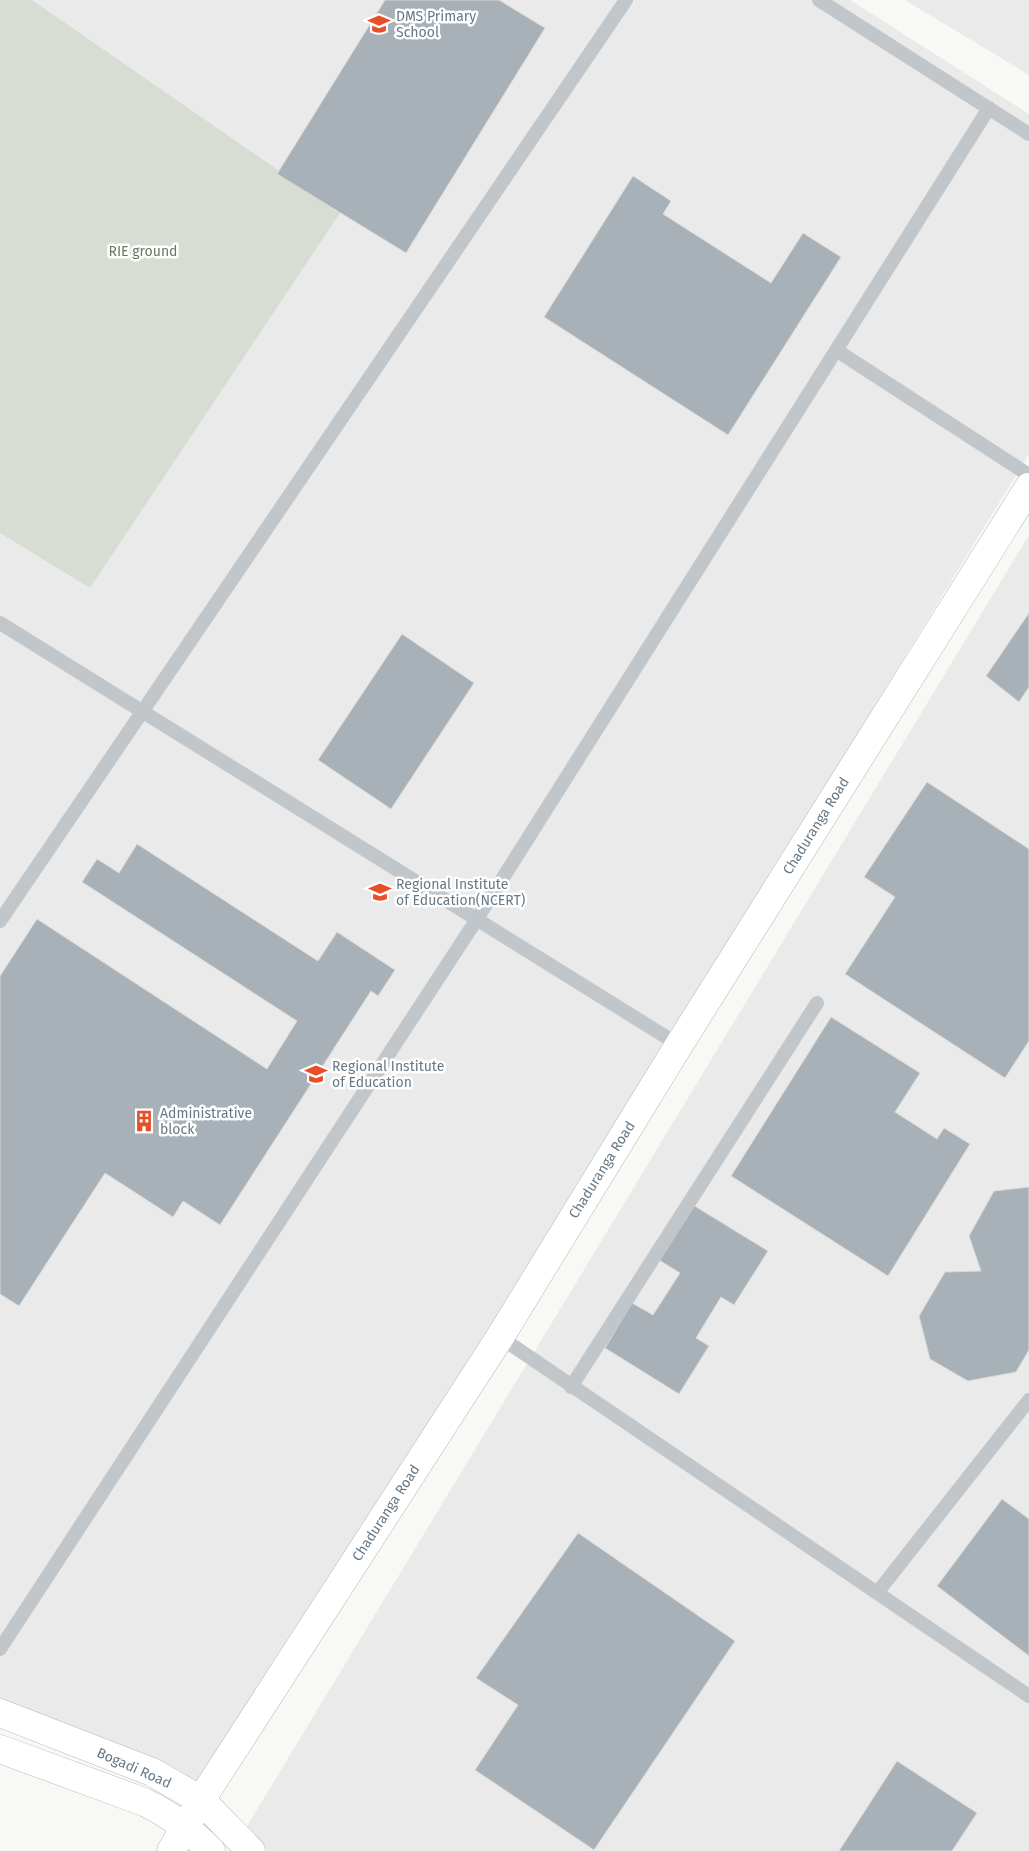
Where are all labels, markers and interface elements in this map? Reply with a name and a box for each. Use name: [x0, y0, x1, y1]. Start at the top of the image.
place label: DMS Primary School: [396, 8, 476, 41]
school or university icon: DMS Primary School: [366, 11, 392, 37]
park label: RIE ground: [109, 243, 177, 260]
street label: Chaduranga Road: [779, 774, 853, 878]
place label: Regional Institute of Education(NCERT): [396, 876, 525, 909]
school or university icon: Regional Institute of Education(NCERT): [367, 879, 393, 905]
place label: Regional Institute of Education: [332, 1058, 444, 1091]
school or university icon: Regional Institute of Education: [303, 1061, 329, 1087]
place label: Administrative block: [160, 1105, 252, 1138]
building icon: Administrative block: [131, 1108, 157, 1134]
street label: Chaduranga Road: [565, 1118, 639, 1222]
street label: Chaduranga Road: [349, 1462, 423, 1564]
street label: Bogadi Road: [94, 1744, 174, 1792]

